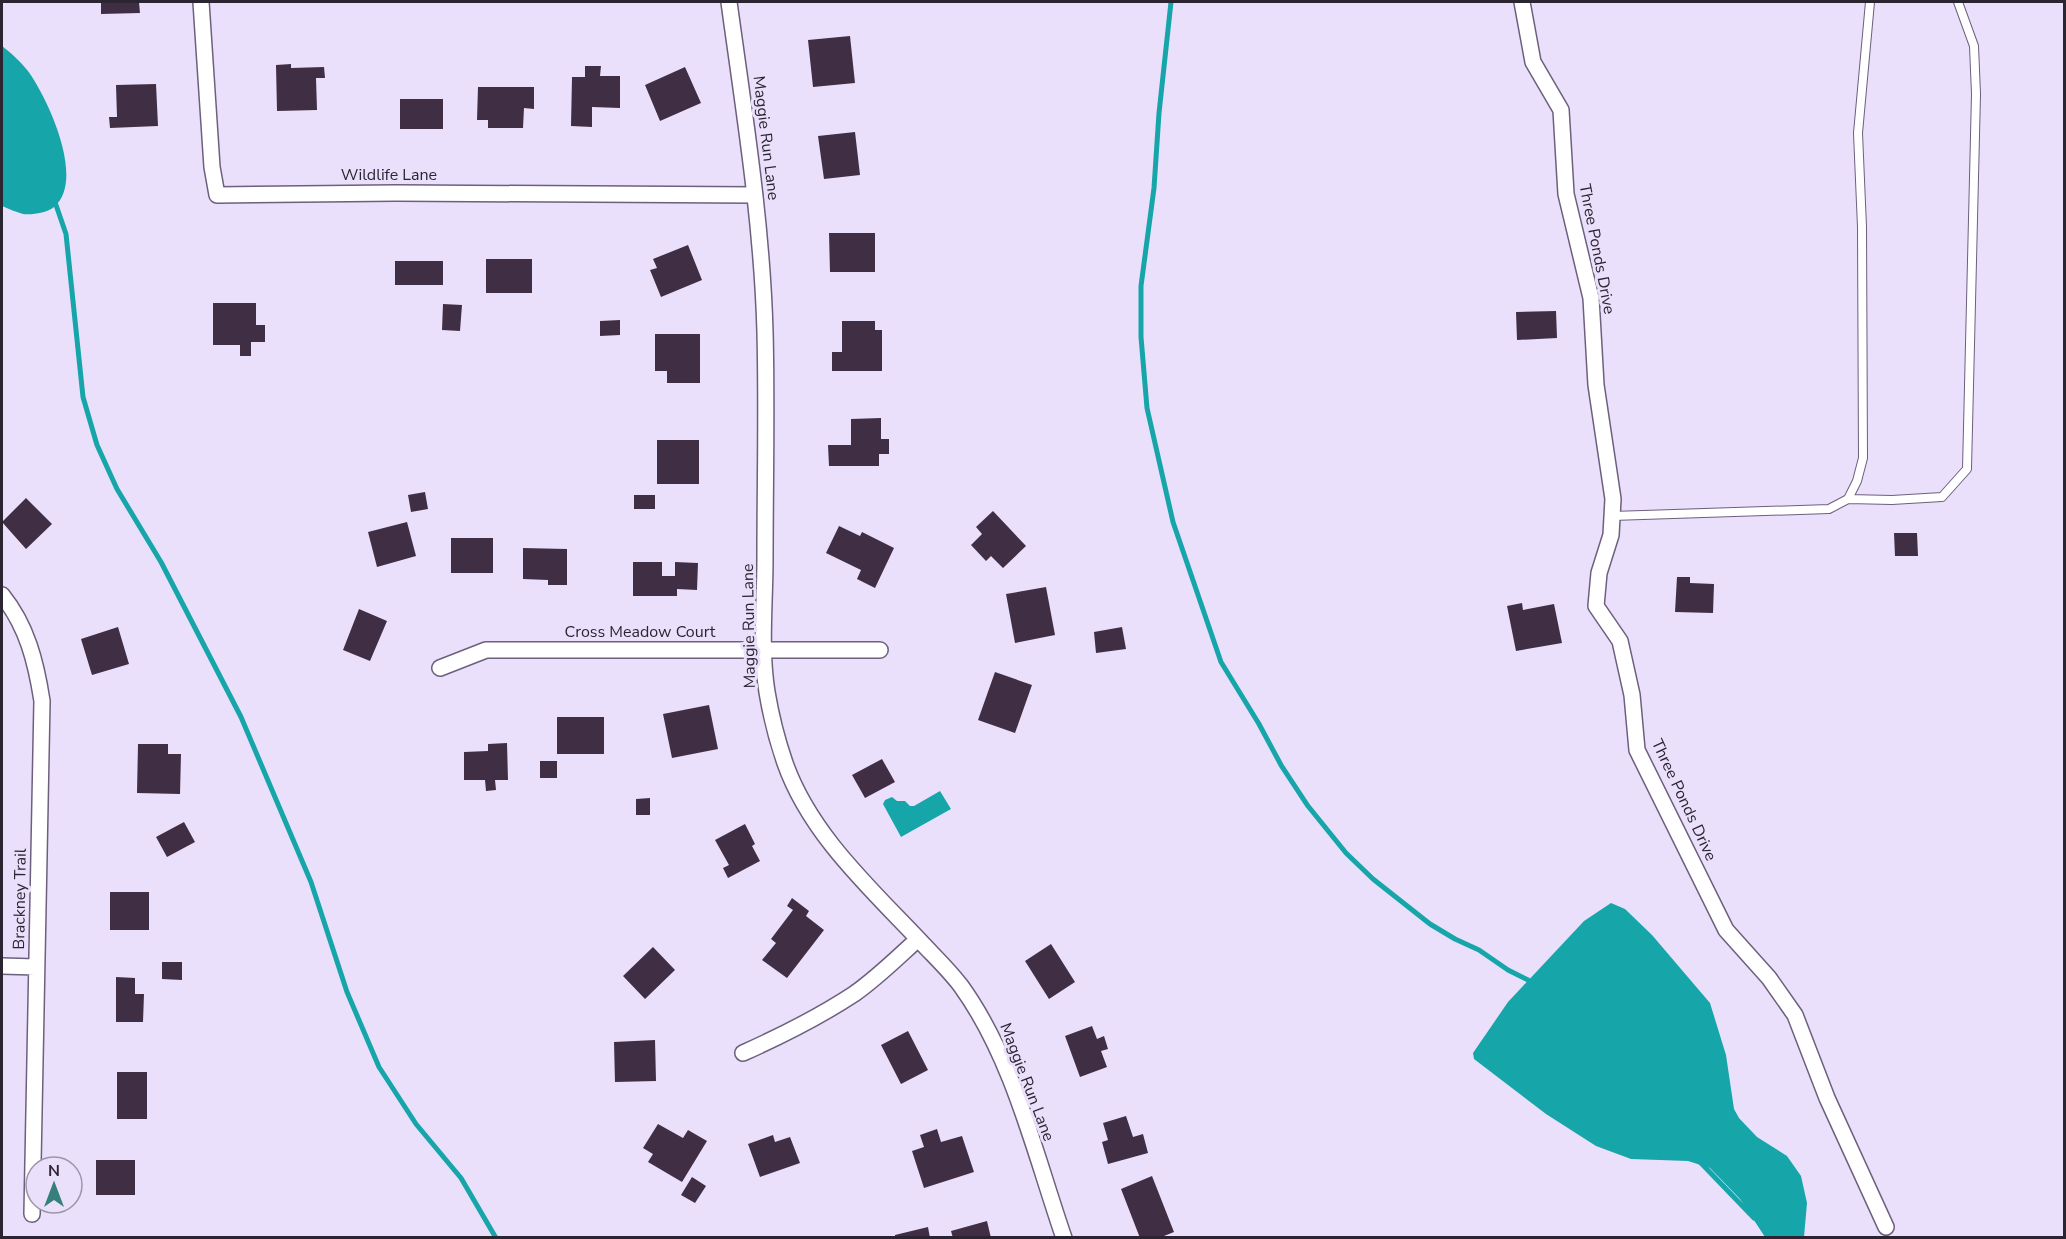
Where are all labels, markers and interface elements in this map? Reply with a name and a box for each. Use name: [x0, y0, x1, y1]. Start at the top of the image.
street label: Maggie Run Lane: [747, 75, 785, 201]
street label: Wildlife Lane: [341, 164, 437, 186]
street label: Three Ponds Drive: [1574, 182, 1620, 316]
street label: Maggie Run Lane: [737, 563, 761, 689]
street label: Cross Meadow Court: [565, 621, 716, 643]
street label: Three Ponds Drive: [1646, 735, 1722, 865]
street label: Brackney Trail: [8, 848, 32, 950]
street label: Maggie Run Lane: [994, 1020, 1060, 1144]
north arrow: [24, 1155, 84, 1215]
text: N: [48, 1160, 60, 1182]

